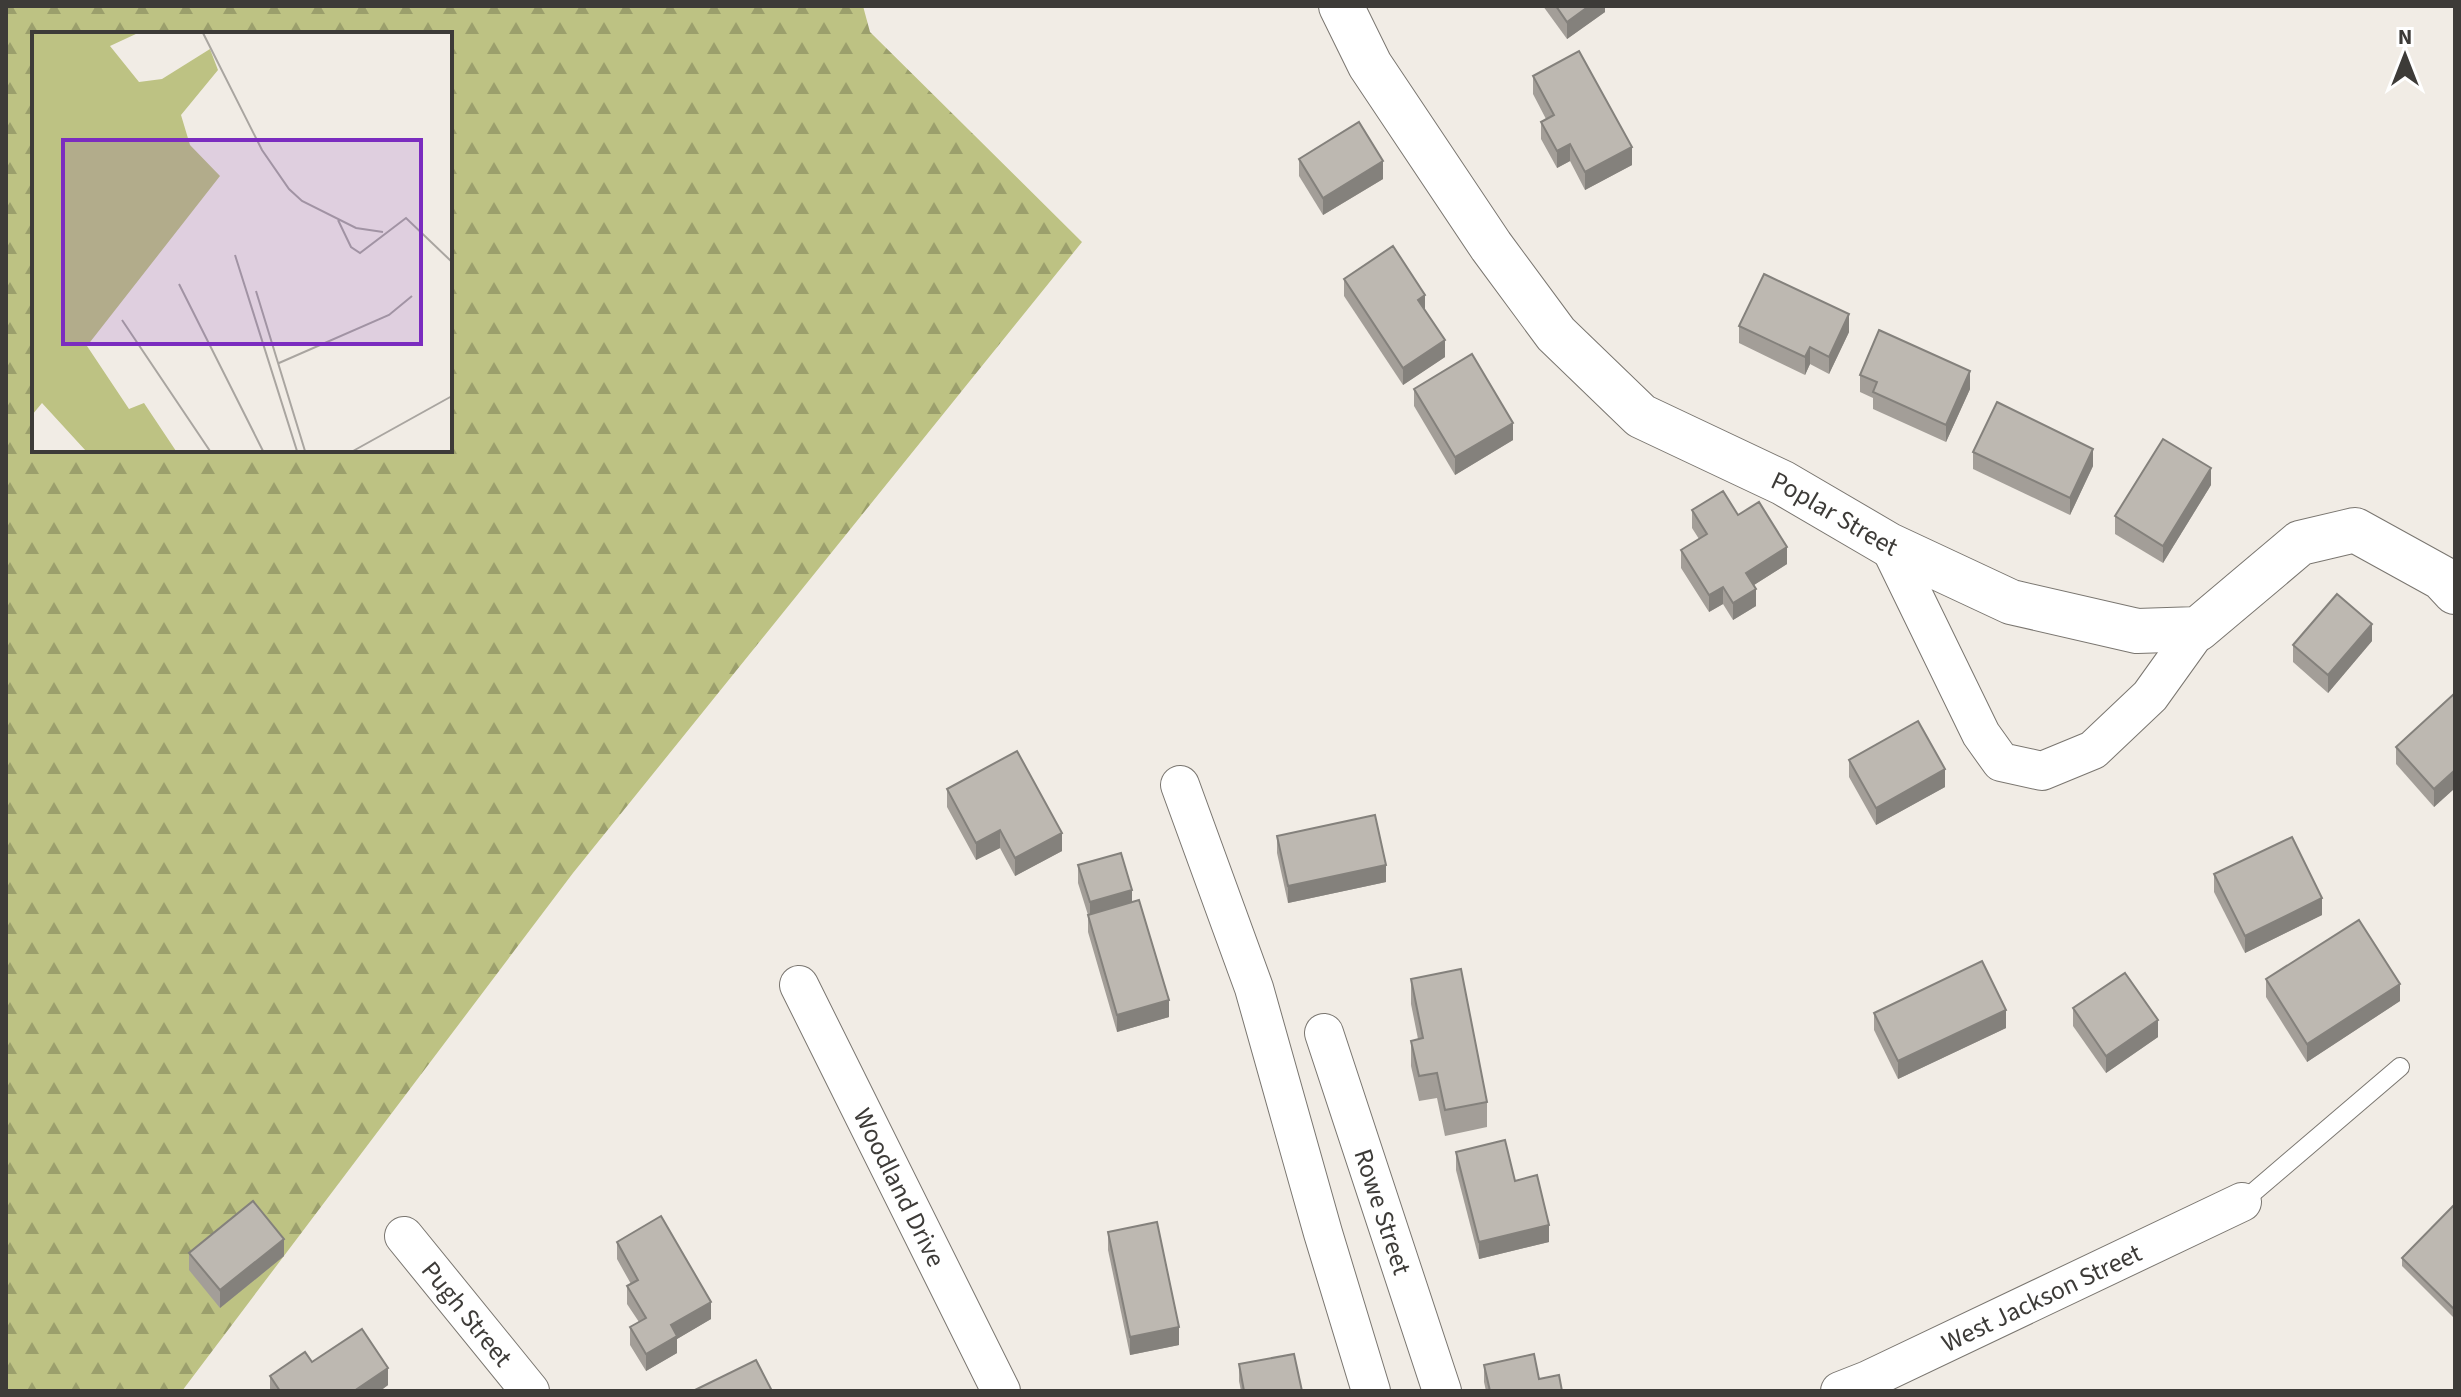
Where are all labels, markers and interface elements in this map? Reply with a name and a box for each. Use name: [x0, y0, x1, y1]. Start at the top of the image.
north arrow: [2365, 16, 2445, 96]
text: N: [2398, 21, 2412, 53]
inset map: [32, 32, 452, 452]
street label: Poplar Street: [1765, 462, 1904, 566]
street label: Woodland Drive: [844, 1102, 954, 1273]
street label: Rowe Street: [1344, 1144, 1420, 1280]
street label: West Jackson Street: [1935, 1234, 2148, 1361]
street label: Pugh Street: [412, 1253, 521, 1375]

